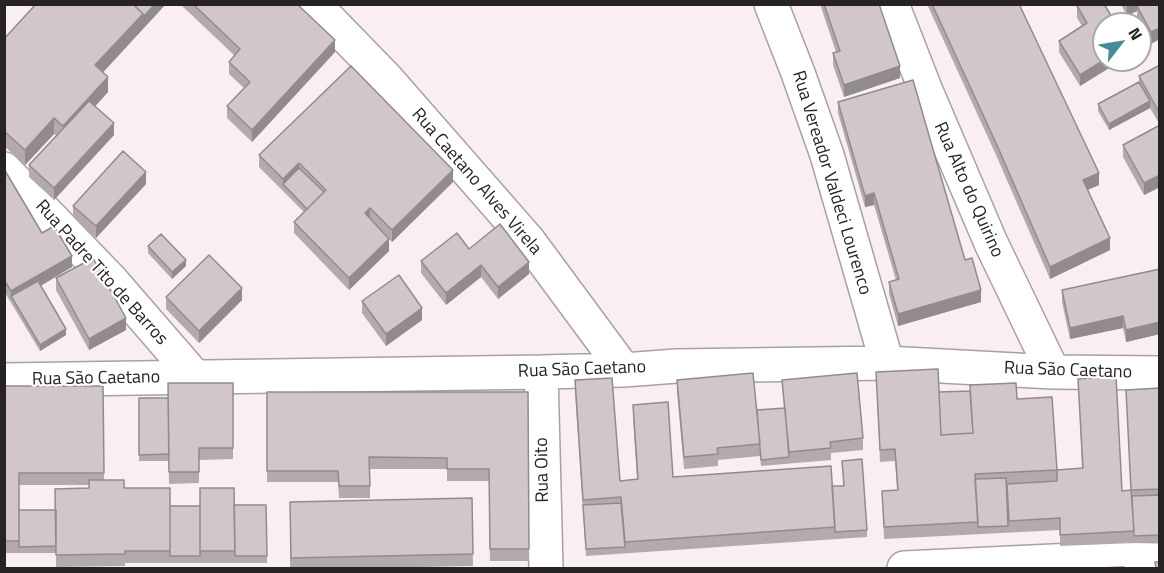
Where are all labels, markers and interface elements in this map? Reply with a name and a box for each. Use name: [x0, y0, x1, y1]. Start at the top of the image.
north arrow: [1092, 12, 1152, 72]
text: N: [1123, 23, 1149, 45]
street label: Rua Vereador Valdeci Lourenco: [787, 68, 875, 298]
street label: Rua Caetano Alves Virela: [406, 104, 546, 260]
street label: Rua Alto do Quirino: [928, 119, 1008, 261]
street label: Rua Padre Tito de Barros: [30, 196, 172, 350]
street label: Rua São Caetano: [518, 357, 646, 383]
street label: Rua São Caetano: [1004, 358, 1132, 384]
street label: Rua São Caetano: [32, 367, 160, 391]
street label: Rua Oito: [532, 437, 554, 503]

